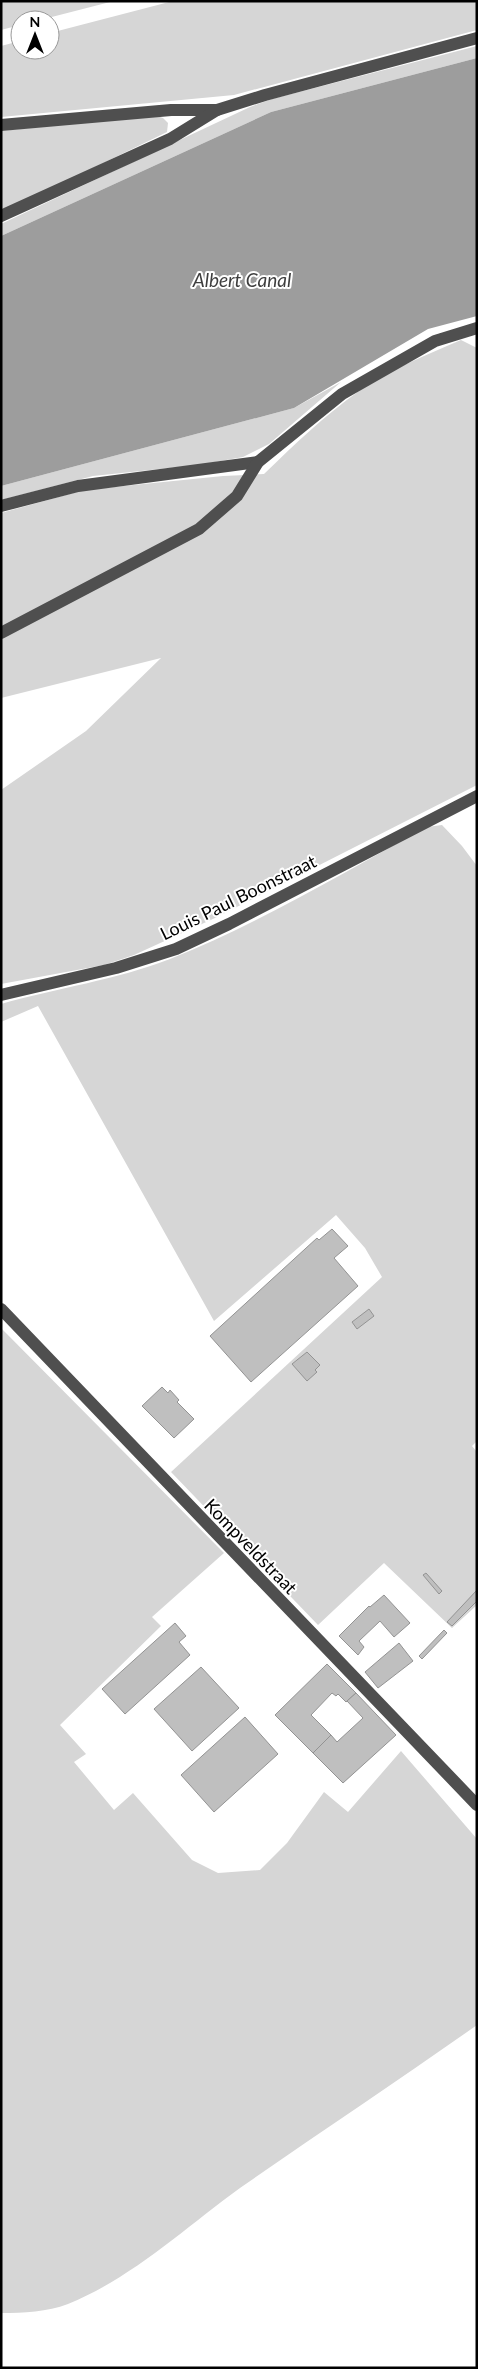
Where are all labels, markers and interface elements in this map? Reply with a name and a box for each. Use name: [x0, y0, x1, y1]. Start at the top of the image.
north arrow: [10, 10, 60, 60]
text: N: [30, 13, 40, 30]
water label: Albert Canal: [192, 268, 291, 291]
street label: Louis Paul Boonstraat: [156, 849, 320, 944]
street label: Kompveldstraat: [200, 1494, 302, 1599]

